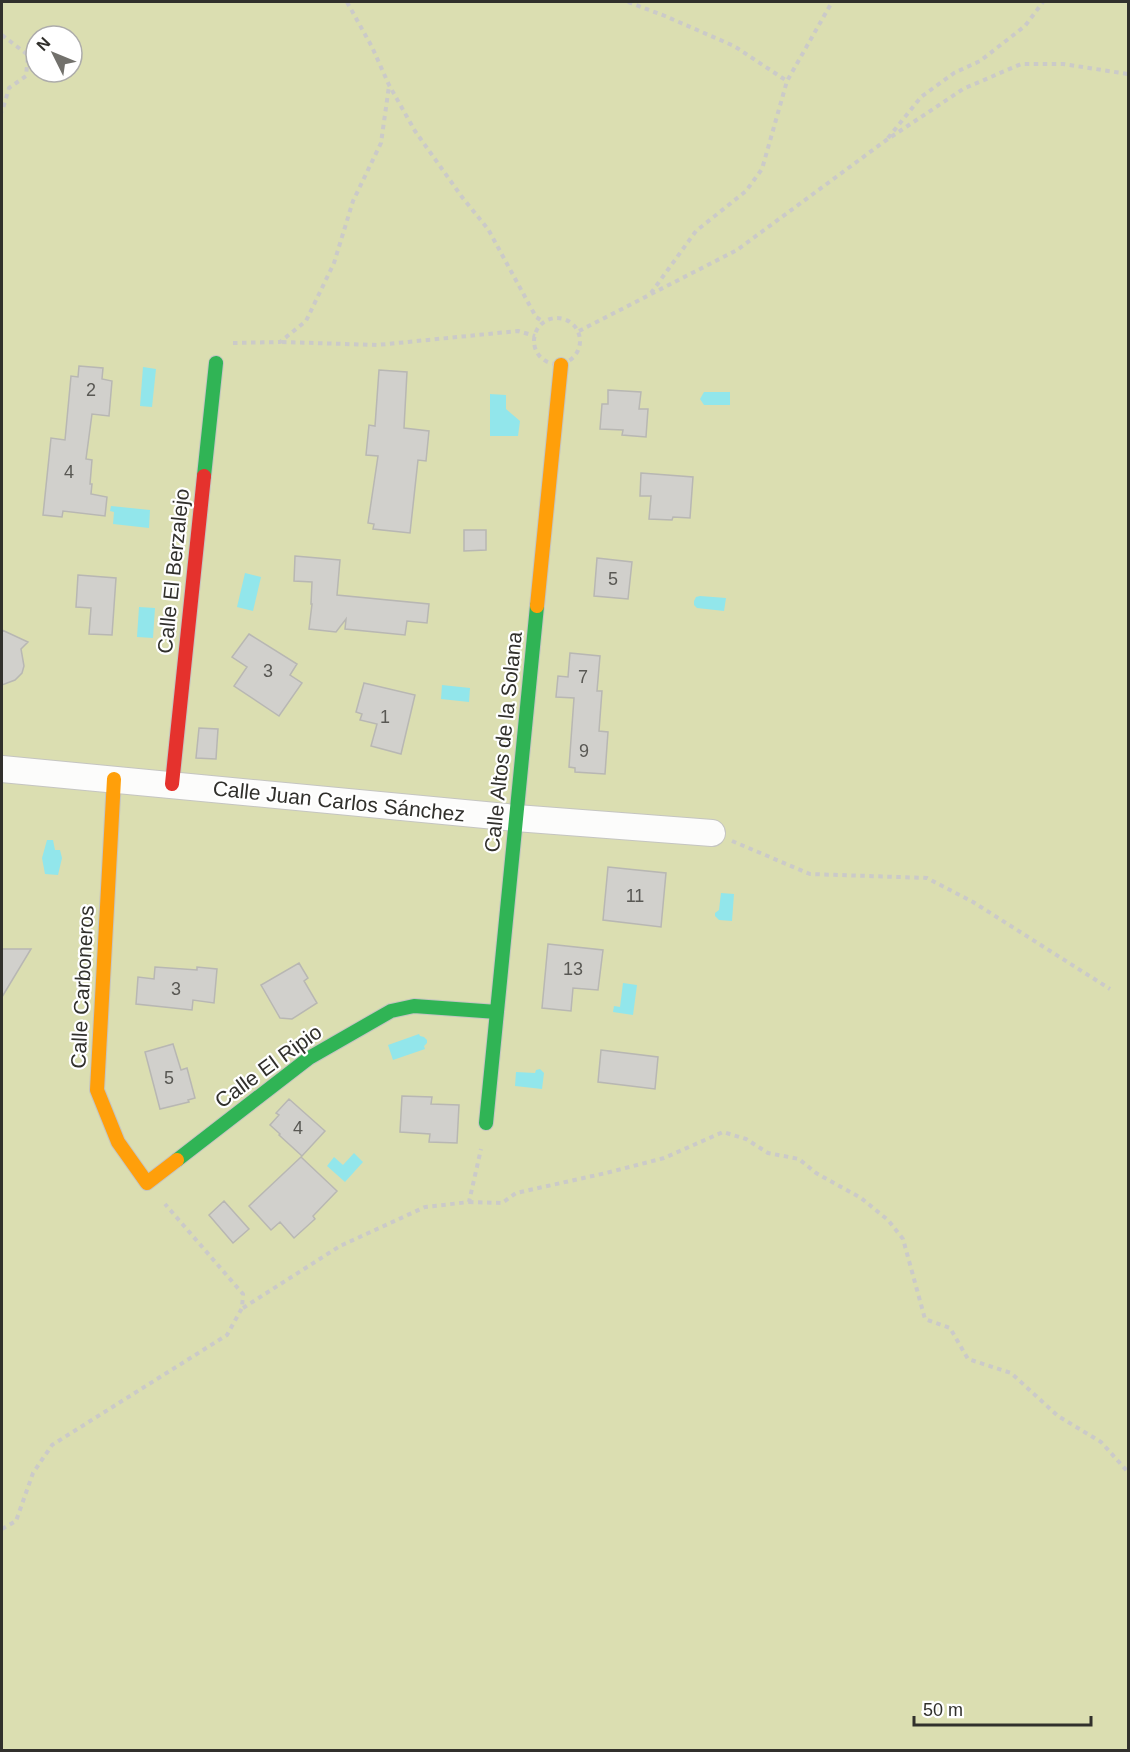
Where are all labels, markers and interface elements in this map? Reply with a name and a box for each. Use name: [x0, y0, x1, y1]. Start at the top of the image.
north arrow: [24, 24, 84, 84]
text: N: [33, 34, 54, 54]
house number: 2: [86, 380, 96, 400]
house number: 4: [64, 462, 74, 482]
street label: Calle El Berzalejo: [153, 487, 193, 655]
house number: 5: [608, 569, 618, 589]
street label: Calle Altos de la Solana: [480, 630, 526, 854]
house number: 3: [263, 661, 273, 681]
house number: 7: [578, 667, 588, 687]
house number: 1: [380, 707, 390, 727]
house number: 9: [579, 741, 589, 761]
street label: Calle Juan Carlos Sánchez: [212, 776, 466, 826]
house number: 11: [626, 886, 644, 906]
street label: Calle Carboneros: [66, 905, 98, 1069]
house number: 13: [563, 959, 583, 979]
house number: 3: [171, 979, 181, 999]
street label: Calle El Ripio: [210, 1020, 326, 1112]
house number: 5: [164, 1068, 174, 1088]
house number: 4: [293, 1118, 303, 1138]
scale bar: [914, 1689, 1091, 1727]
text: 50 m: [923, 1700, 963, 1720]

